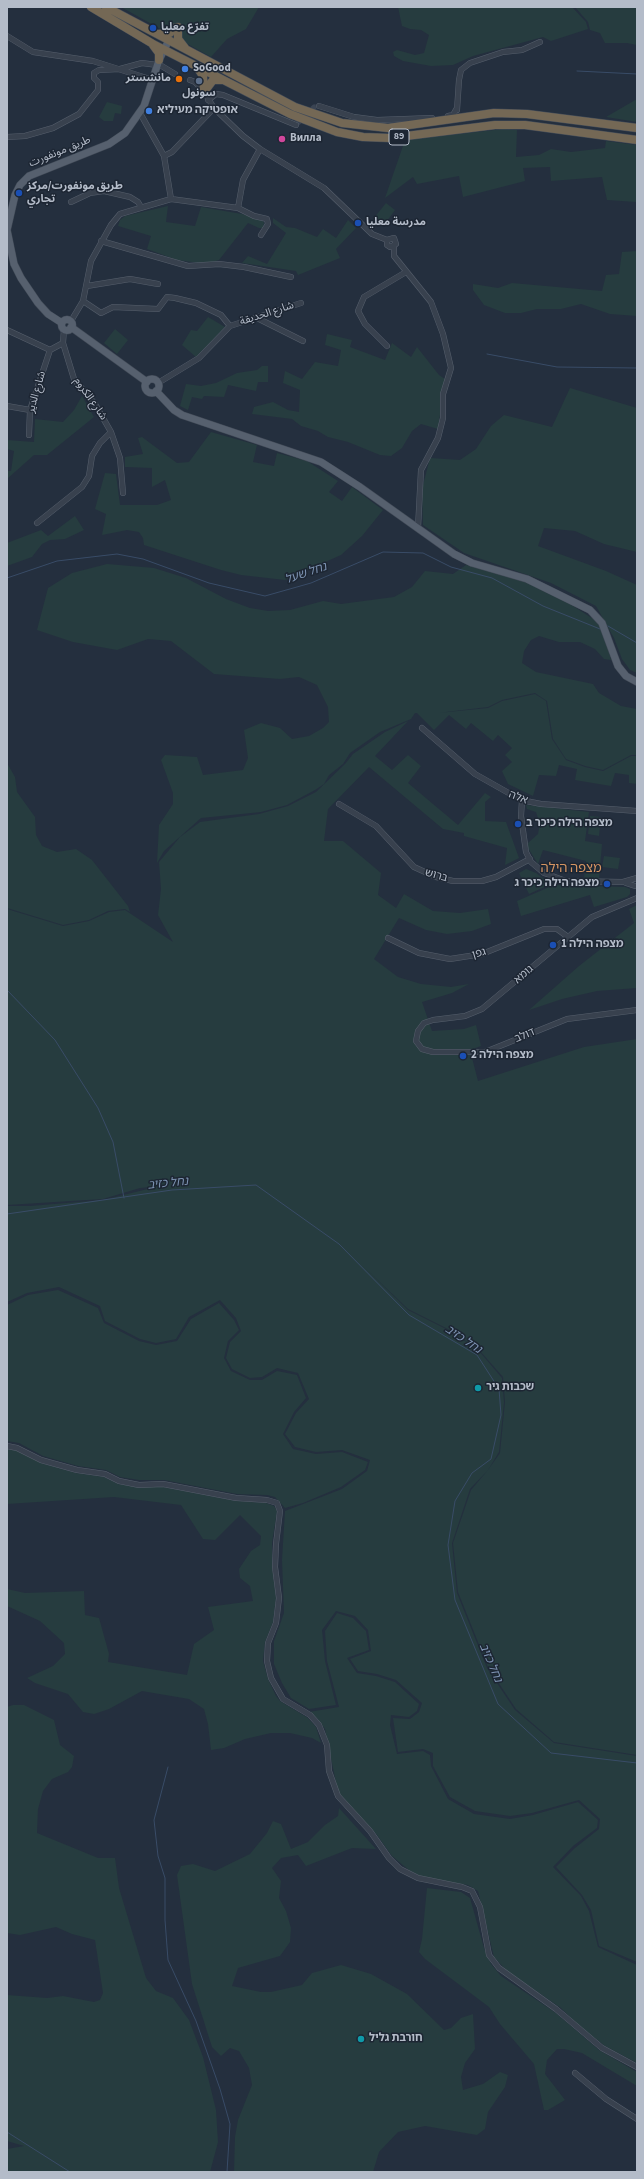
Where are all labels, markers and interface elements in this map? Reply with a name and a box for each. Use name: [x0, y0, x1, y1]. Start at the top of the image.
place label: تفرّع معليا: [161, 21, 209, 35]
marker: تفرّع معليا: [148, 23, 158, 33]
place label: SoGood: [193, 62, 231, 76]
marker: SoGood: [180, 64, 190, 74]
place label: مانشستر: [126, 72, 171, 86]
marker: مانشستر: [174, 74, 184, 84]
marker: سونول: [194, 76, 204, 86]
place label: سونول: [182, 87, 216, 101]
place label: אופטיקה מעיליא: [157, 104, 238, 118]
marker: אופטיקה מעיליא: [144, 106, 154, 116]
road number: 89: [389, 129, 409, 145]
place label: Вилла: [290, 132, 321, 146]
street label: طريق مونفورت: [27, 134, 93, 170]
marker: Вилла: [277, 134, 287, 144]
place label: طريق مونفورت/مركز تجاري: [27, 180, 123, 206]
marker: طريق مونفورت/مركز تجاري: [14, 188, 24, 198]
place label: مدرسة معليا: [366, 216, 426, 230]
marker: مدرسة معليا: [353, 218, 363, 228]
street label: شارع الحديقة: [238, 299, 296, 329]
street label: شارع الدير: [25, 370, 49, 414]
street label: شارع الكروم: [70, 375, 110, 423]
water label: נחל שעל: [283, 560, 329, 588]
street label: אלה: [507, 788, 529, 808]
place label: מצפה הילה כיכר ב: [526, 817, 613, 831]
marker: מצפה הילה כיכר ב: [513, 819, 523, 829]
district label: מצפה הילה: [541, 861, 601, 877]
street label: ברוש: [423, 866, 449, 886]
place label: מצפה הילה כיכר ג: [514, 877, 599, 891]
marker: מצפה הילה כיכר ג: [602, 879, 612, 889]
place label: מצפה הילה 1: [561, 938, 624, 952]
marker: מצפה הילה 1: [548, 940, 558, 950]
street label: גפן: [470, 946, 488, 962]
street label: גומא: [512, 963, 536, 987]
street label: דולב: [513, 1026, 537, 1046]
place label: מצפה הילה 2: [471, 1049, 534, 1063]
marker: מצפה הילה 2: [458, 1051, 468, 1061]
water label: נחל כזיב: [147, 1175, 189, 1193]
water label: נחל כזיב: [442, 1323, 484, 1357]
place label: שכבות גיר: [486, 1381, 534, 1395]
marker: שכבות גיר: [473, 1383, 483, 1393]
water label: נחל כזיב: [475, 1641, 505, 1685]
place label: חורבת גליל: [369, 2032, 423, 2046]
marker: חורבת גליל: [356, 2034, 366, 2044]

